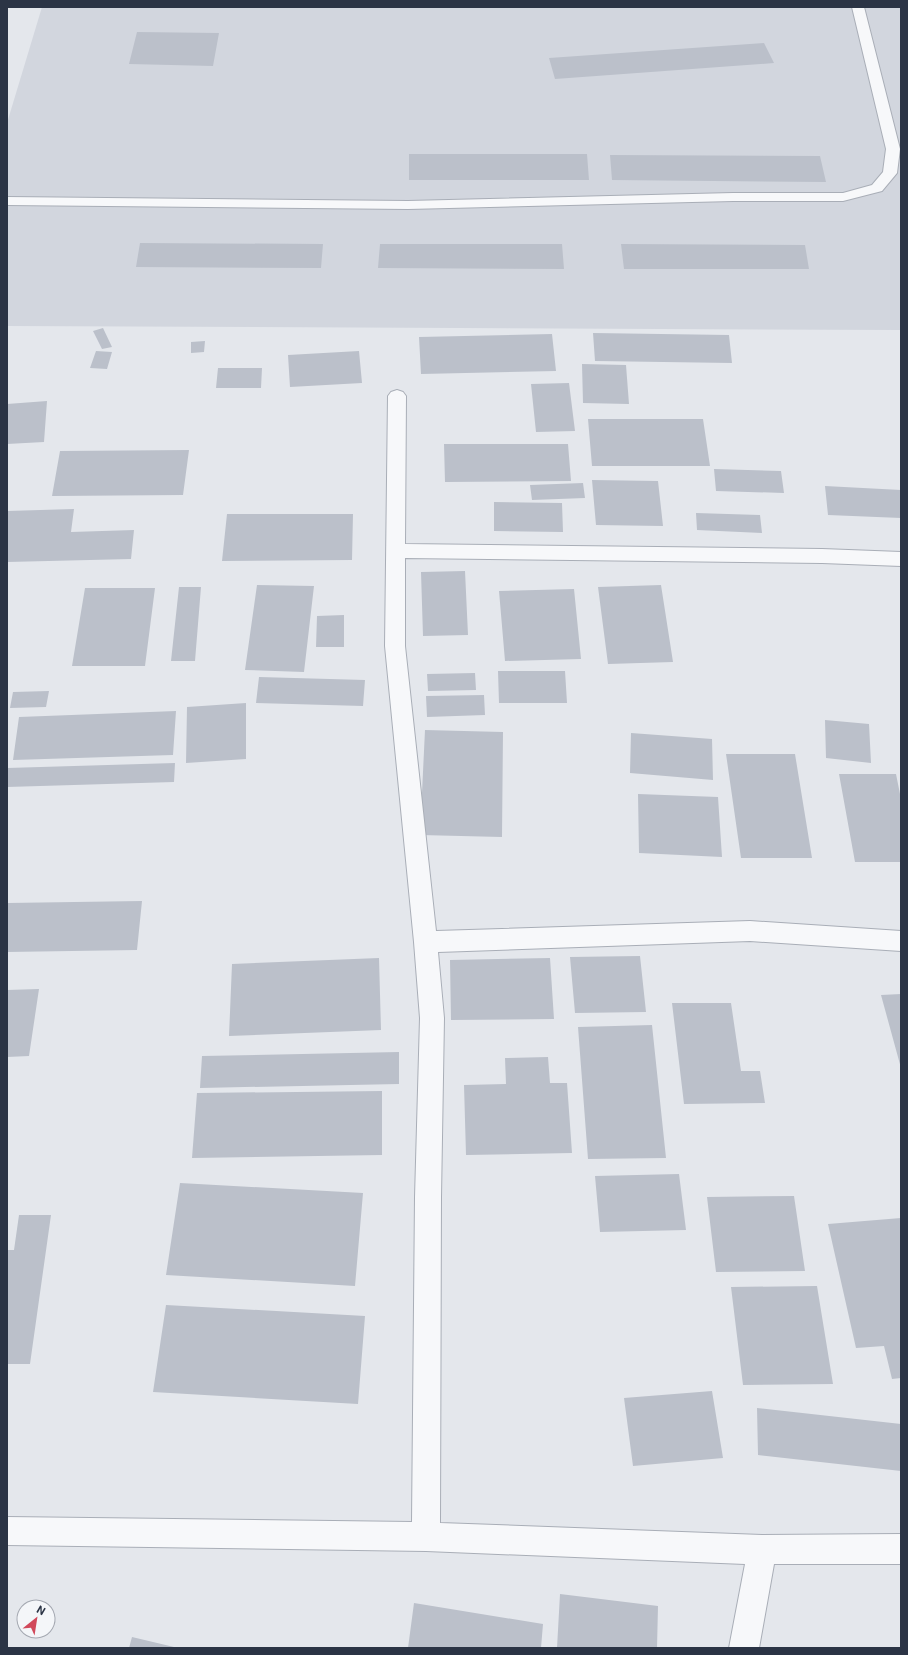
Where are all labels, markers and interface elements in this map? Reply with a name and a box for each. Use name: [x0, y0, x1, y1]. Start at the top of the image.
north arrow: [16, 1599, 56, 1639]
text: N: [34, 1603, 48, 1618]

